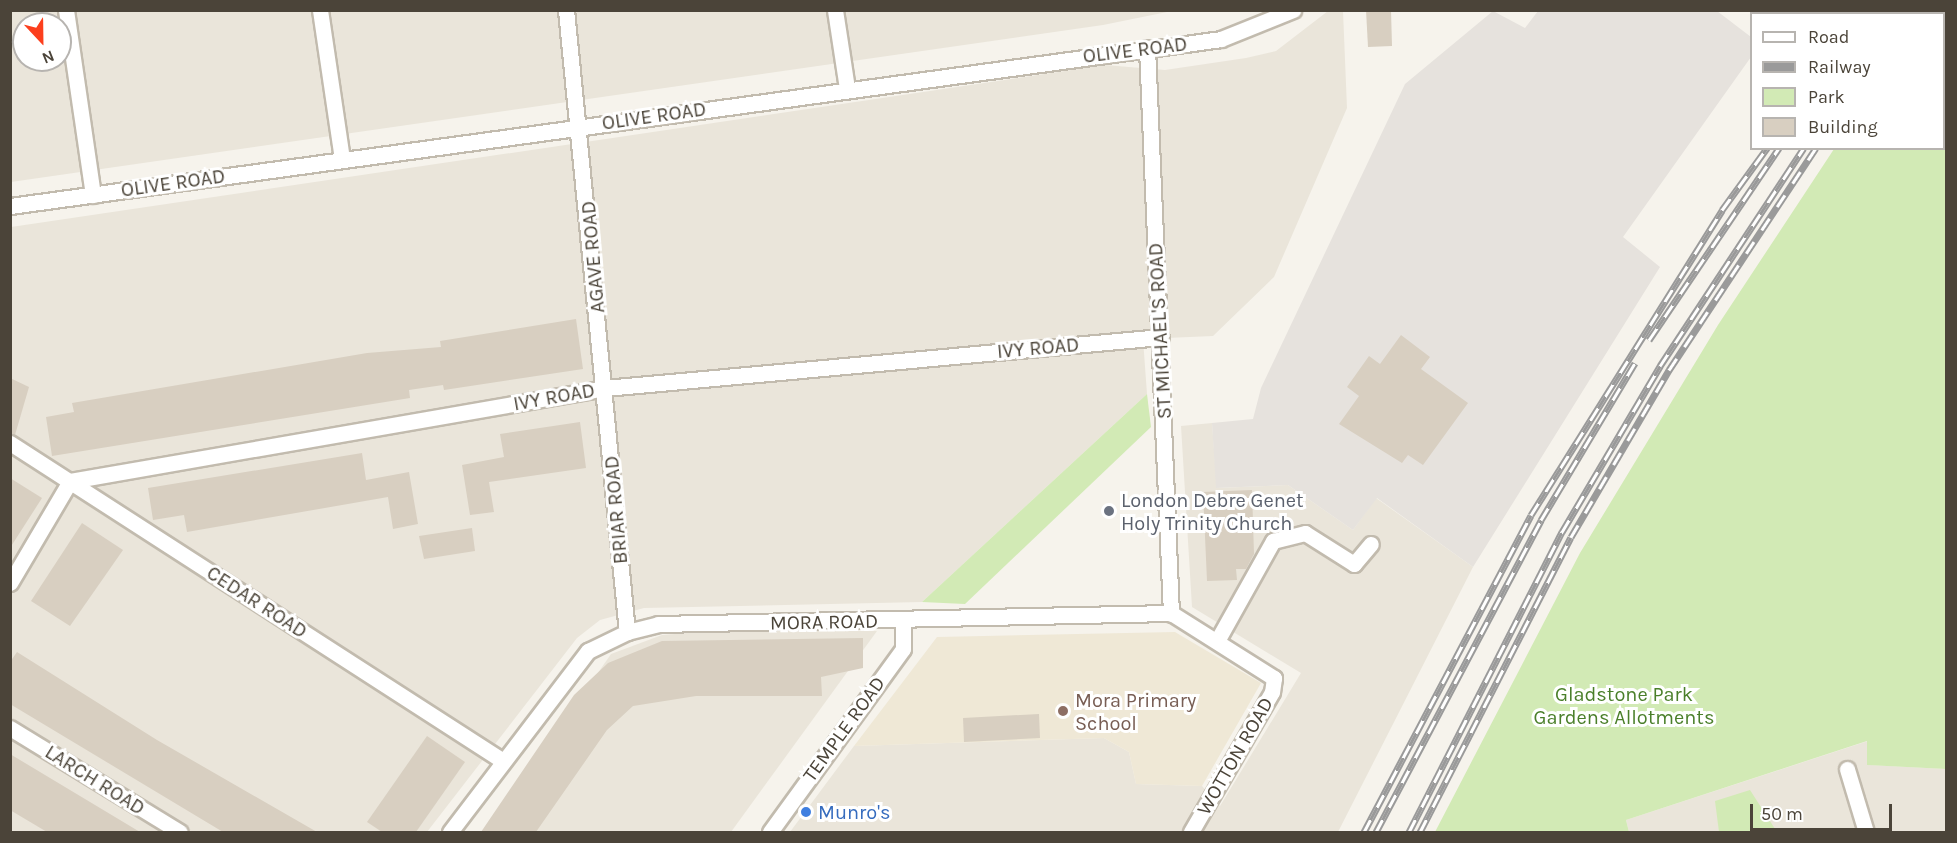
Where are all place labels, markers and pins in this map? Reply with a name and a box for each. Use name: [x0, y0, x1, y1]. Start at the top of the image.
place label: London Debre Genet Holy Trinity Church: [1121, 488, 1304, 535]
marker: London Debre Genet Holy Trinity Church: [1102, 504, 1116, 518]
place label: Mora Primary School: [1075, 688, 1196, 735]
marker: Mora Primary School: [1056, 704, 1070, 718]
place label: Munro's: [818, 800, 890, 824]
marker: Munro's: [799, 805, 813, 819]

